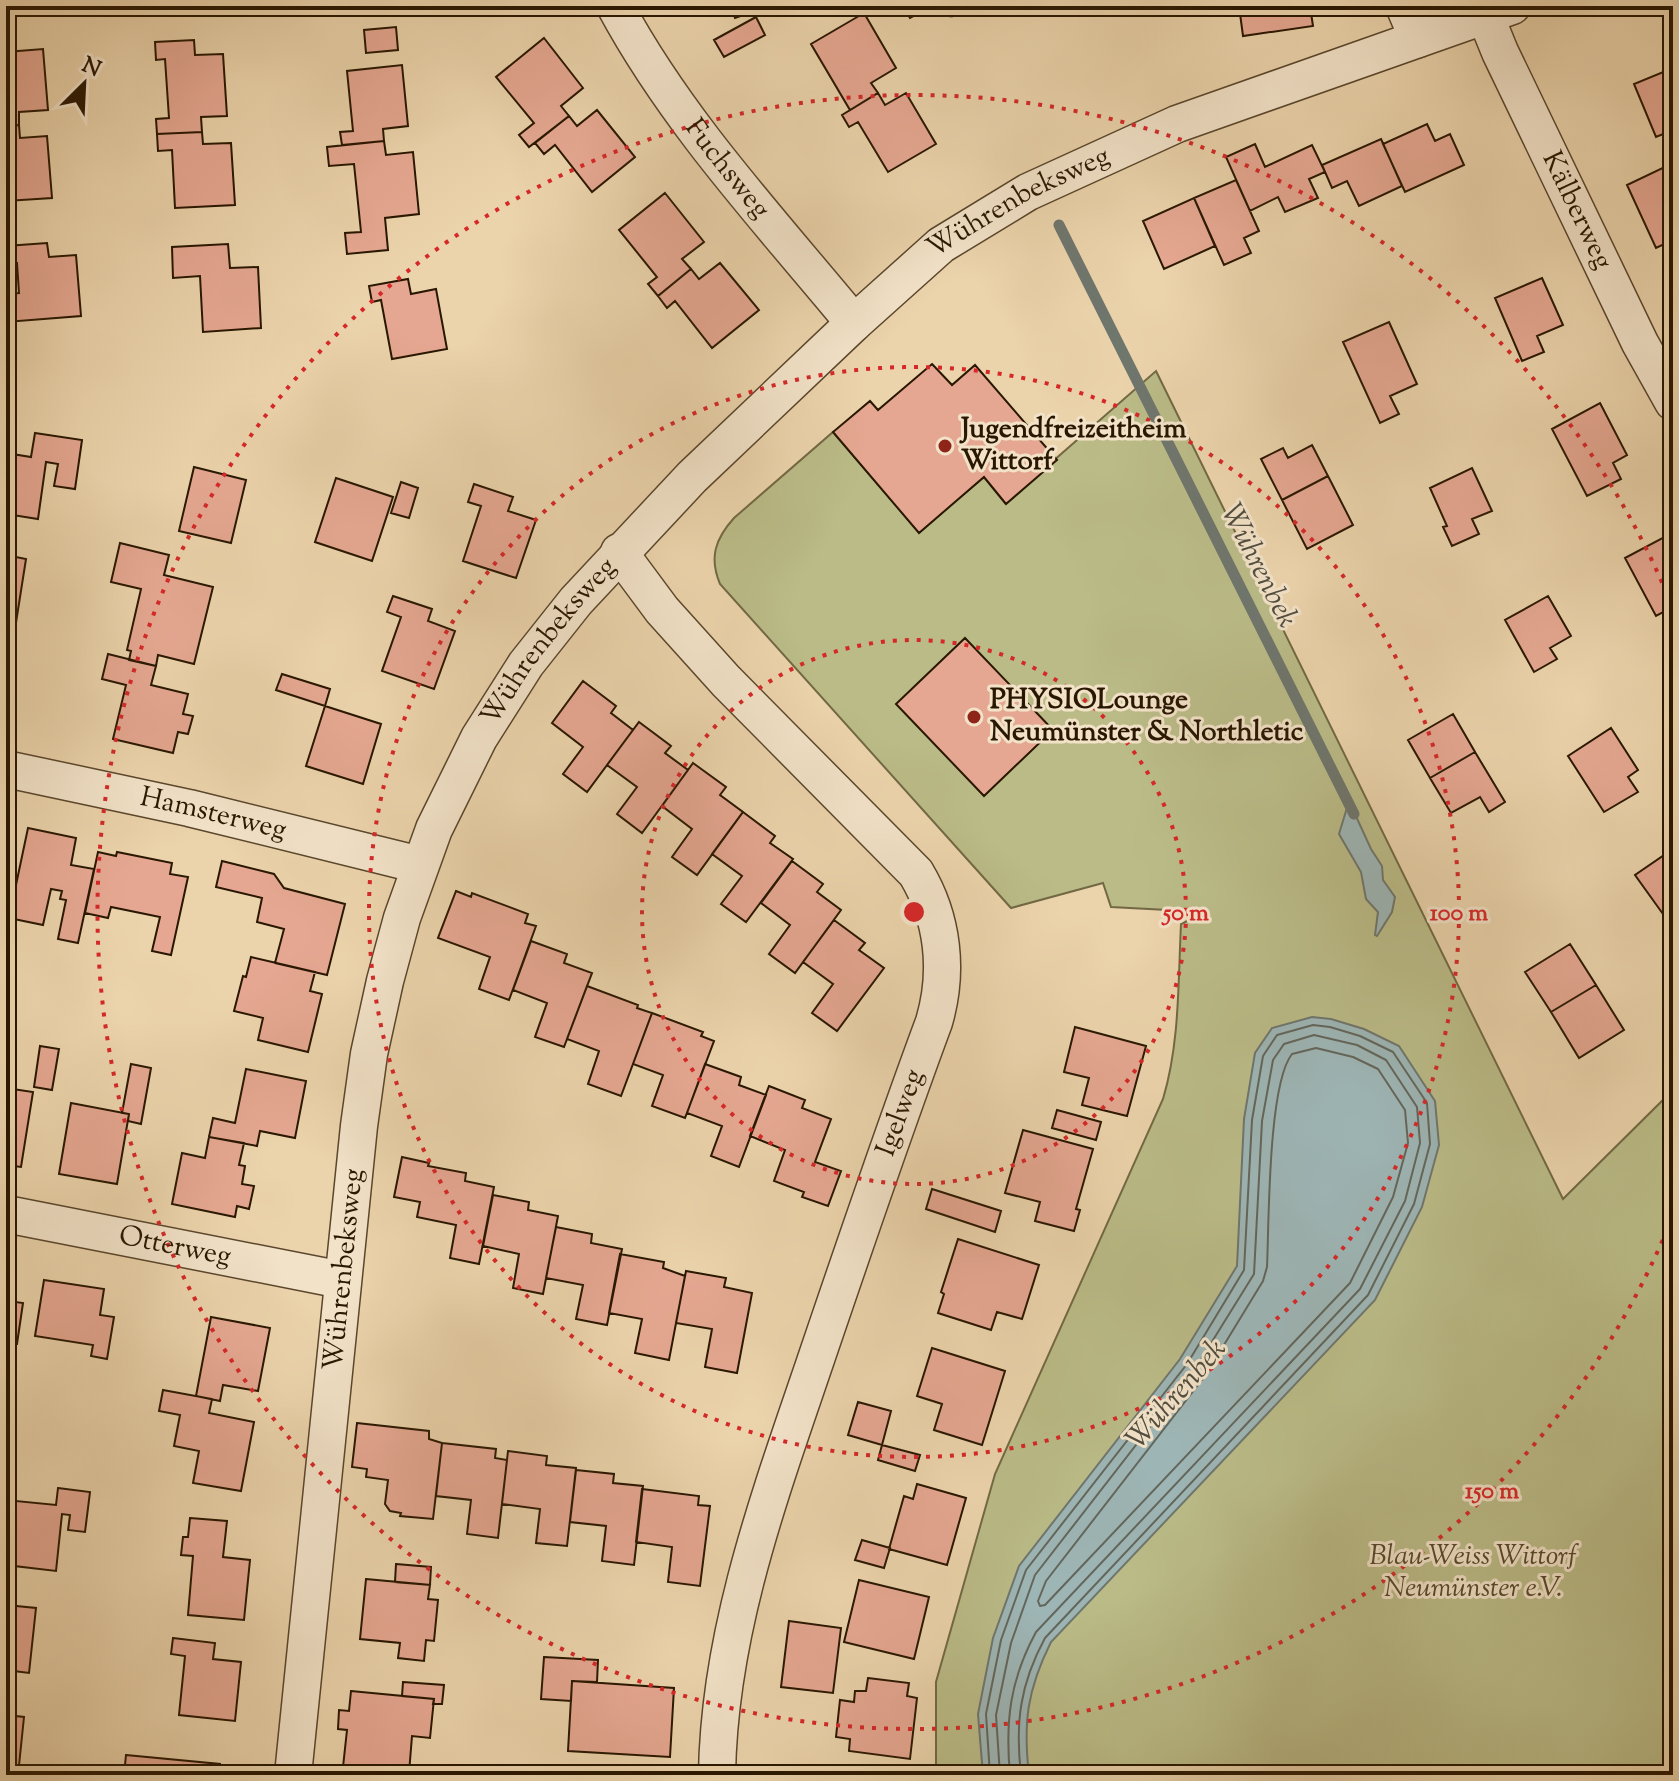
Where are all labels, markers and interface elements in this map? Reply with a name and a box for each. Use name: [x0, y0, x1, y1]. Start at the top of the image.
north arrow: [44, 44, 124, 124]
text: N: [76, 50, 106, 87]
street label: Fuchsweg: [674, 111, 779, 228]
street label: Wührenbeksweg: [920, 137, 1117, 269]
street label: Kälberweg: [1531, 145, 1622, 277]
place label: Jugendfreizeitheim Wittorf: [959, 410, 1187, 482]
marker: Jugendfreizeitheim Wittorf: [936, 437, 954, 455]
water label: Wührenbek: [1208, 496, 1308, 636]
street label: Wührenbeksweg: [471, 549, 626, 734]
place label: PHYSIOLounge Neumünster & Northletic: [990, 681, 1304, 753]
marker: PHYSIOLounge Neumünster & Northletic: [965, 708, 983, 726]
street label: Hamsterweg: [136, 778, 290, 851]
text: 50 m: [1161, 897, 1209, 931]
text: 100 m: [1430, 897, 1488, 931]
centre of rings: [900, 898, 928, 926]
street label: Igelweg: [867, 1064, 935, 1162]
street label: Wührenbeksweg: [314, 1167, 375, 1373]
street label: Otterweg: [115, 1217, 234, 1278]
water label: Wührenbek: [1117, 1330, 1237, 1460]
text: 150 m: [1465, 1475, 1519, 1509]
park label: Blau-Weiss Wittorf Neumünster e.V.: [1370, 1537, 1579, 1609]

